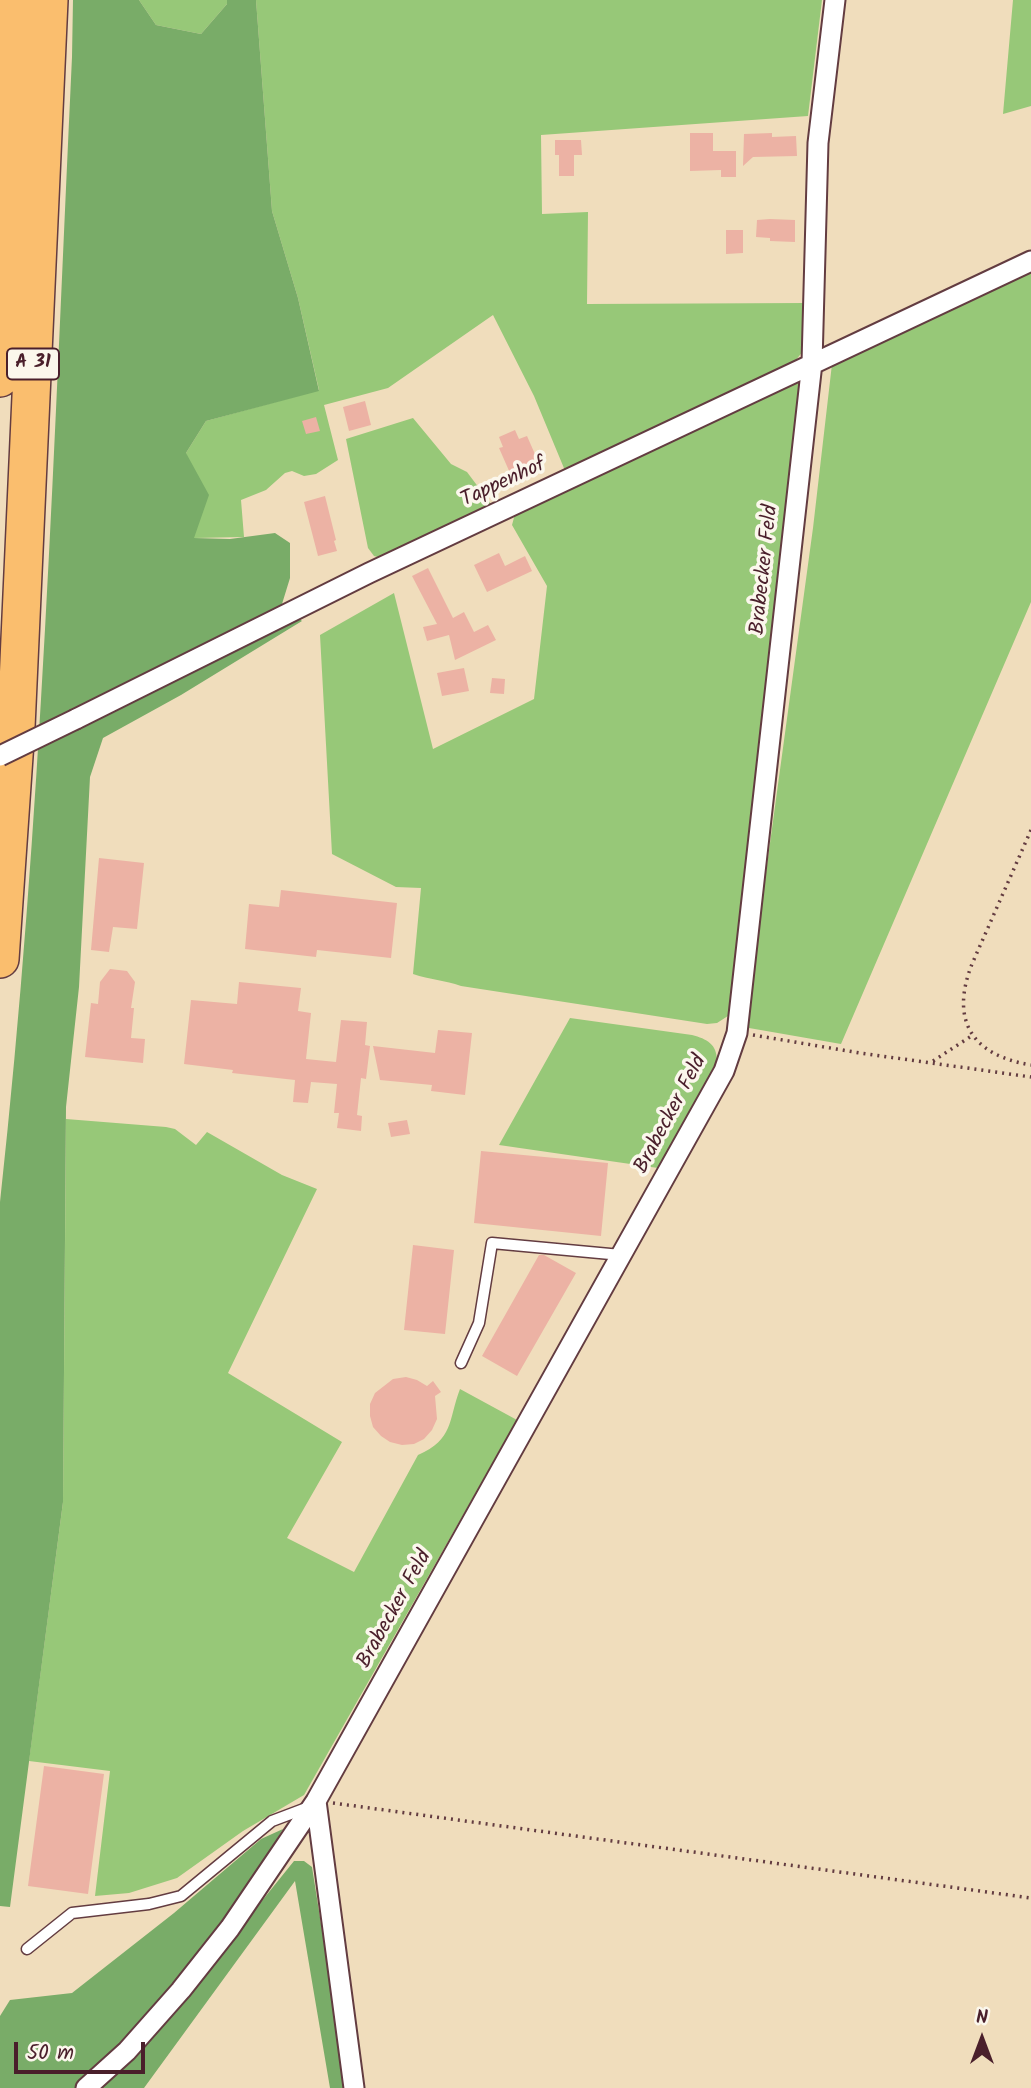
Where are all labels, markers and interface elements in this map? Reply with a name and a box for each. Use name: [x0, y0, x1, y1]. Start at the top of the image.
road number: A 31: [7, 348, 59, 380]
street label: Tappenhof: [458, 453, 550, 515]
street label: Brabecker Feld: [747, 504, 785, 636]
street label: Brabecker Feld: [630, 1051, 714, 1179]
street label: Brabecker Feld: [353, 1547, 439, 1673]
text: N: [976, 2003, 988, 2033]
north arrow: [947, 2004, 1017, 2074]
scale bar: [18, 2028, 149, 2072]
text: 50 m: [27, 2037, 74, 2070]

